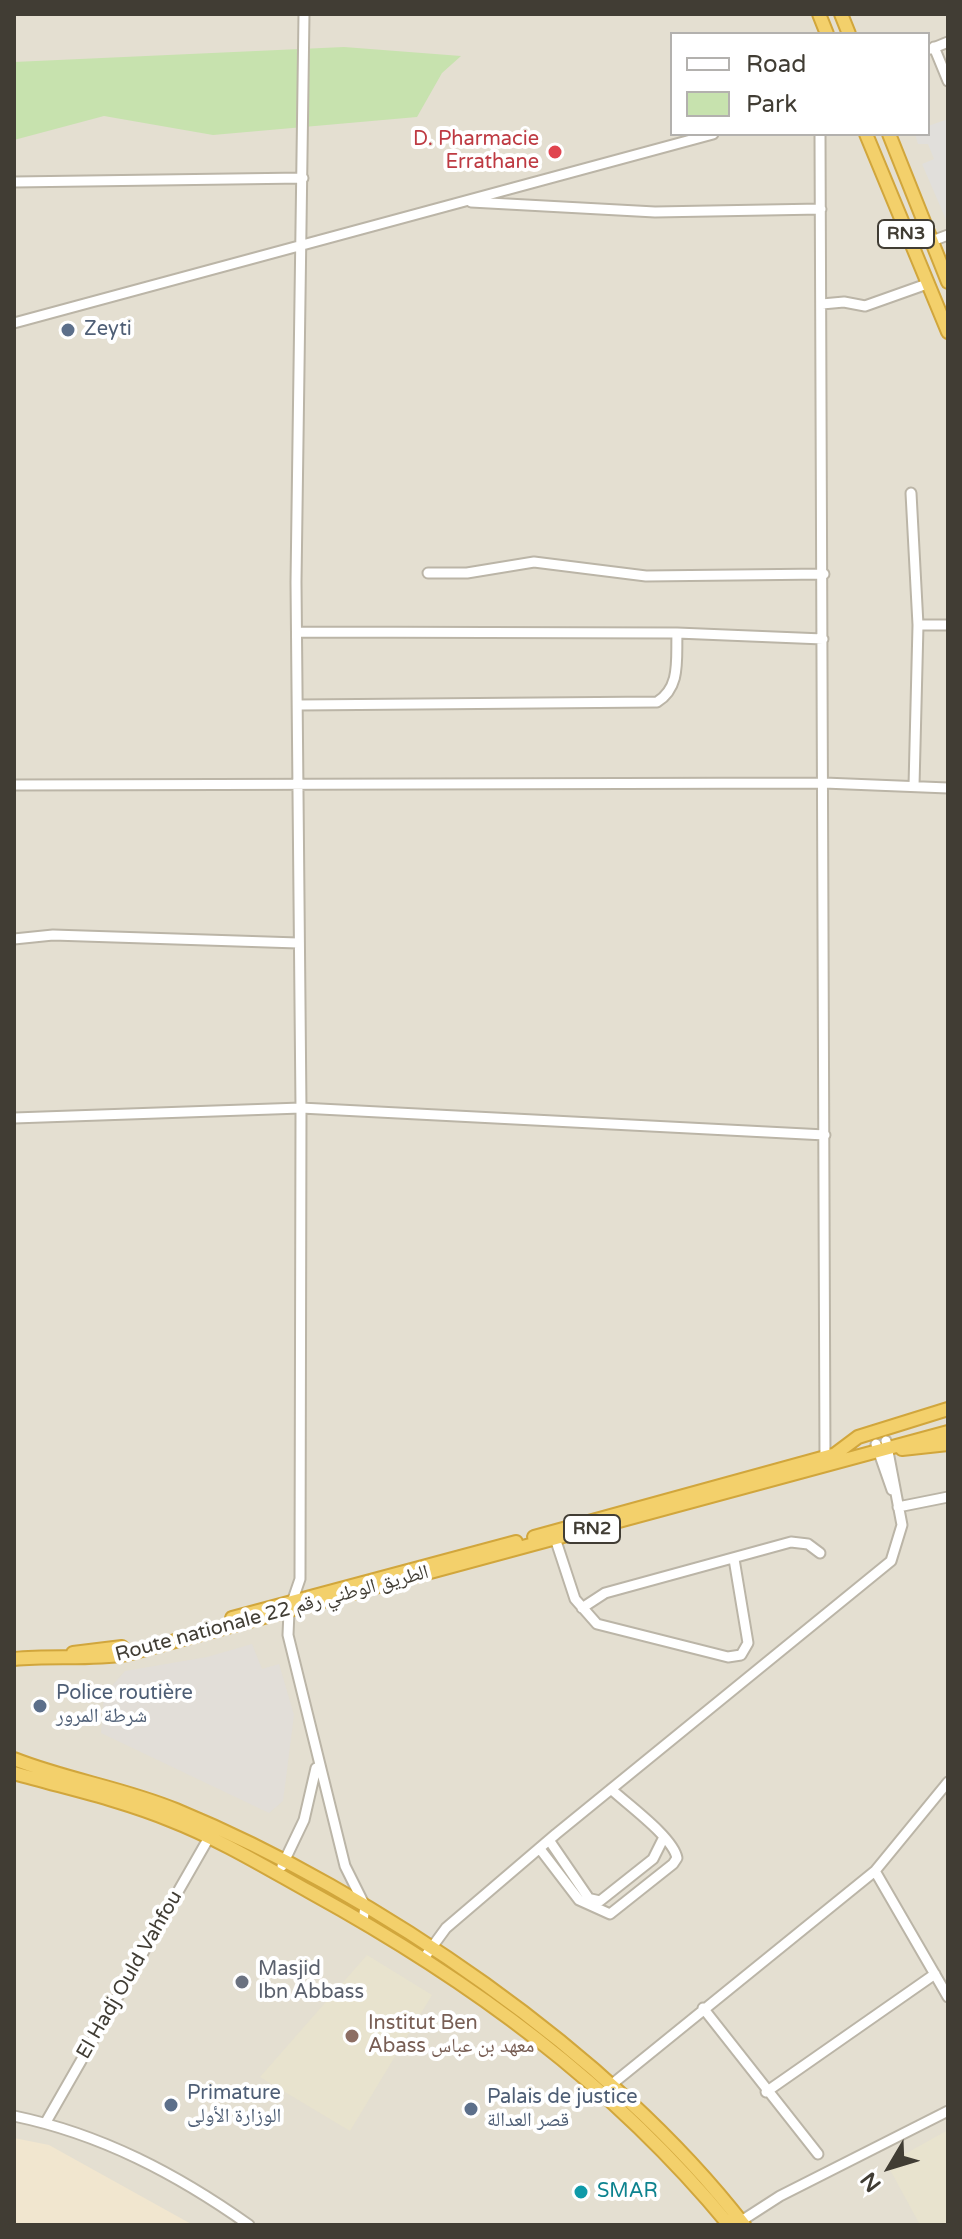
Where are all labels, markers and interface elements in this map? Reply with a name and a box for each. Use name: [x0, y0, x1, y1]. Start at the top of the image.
legend: [670, 32, 930, 136]
text: Road: [746, 50, 806, 79]
text: Park: [746, 90, 797, 119]
place label: D. Pharmacie Errathane: [413, 128, 539, 175]
marker: D. Pharmacie Errathane: [546, 143, 564, 161]
road number: RN3: [878, 220, 934, 248]
place label: Zeyti: [84, 318, 132, 342]
marker: Zeyti: [59, 321, 77, 339]
road number: RN2: [564, 1515, 620, 1543]
street label: Route nationale 22 الطريق الوطني رقم: [113, 1561, 431, 1667]
place label: Police routière شرطة المرور: [56, 1682, 193, 1729]
marker: Police routière شرطة المرور: [31, 1697, 49, 1715]
street label: El Hadj Ould Vahfou: [72, 1886, 188, 2064]
place label: Masjid Ibn Abbass: [258, 1958, 364, 2005]
marker: Masjid Ibn Abbass: [233, 1973, 251, 1991]
place label: Institut Ben Abass معهد بن عباس: [368, 2012, 534, 2059]
marker: Institut Ben Abass معهد بن عباس: [343, 2027, 361, 2045]
place label: Primature الوزارة الأولى: [187, 2082, 281, 2129]
place label: Palais de justice قصر العدالة: [487, 2086, 638, 2133]
marker: Primature الوزارة الأولى: [162, 2096, 180, 2114]
marker: Palais de justice قصر العدالة: [462, 2100, 480, 2118]
north arrow: [850, 2127, 930, 2207]
text: N: [855, 2167, 887, 2197]
place label: SMAR: [597, 2180, 658, 2204]
marker: SMAR: [572, 2183, 590, 2201]

